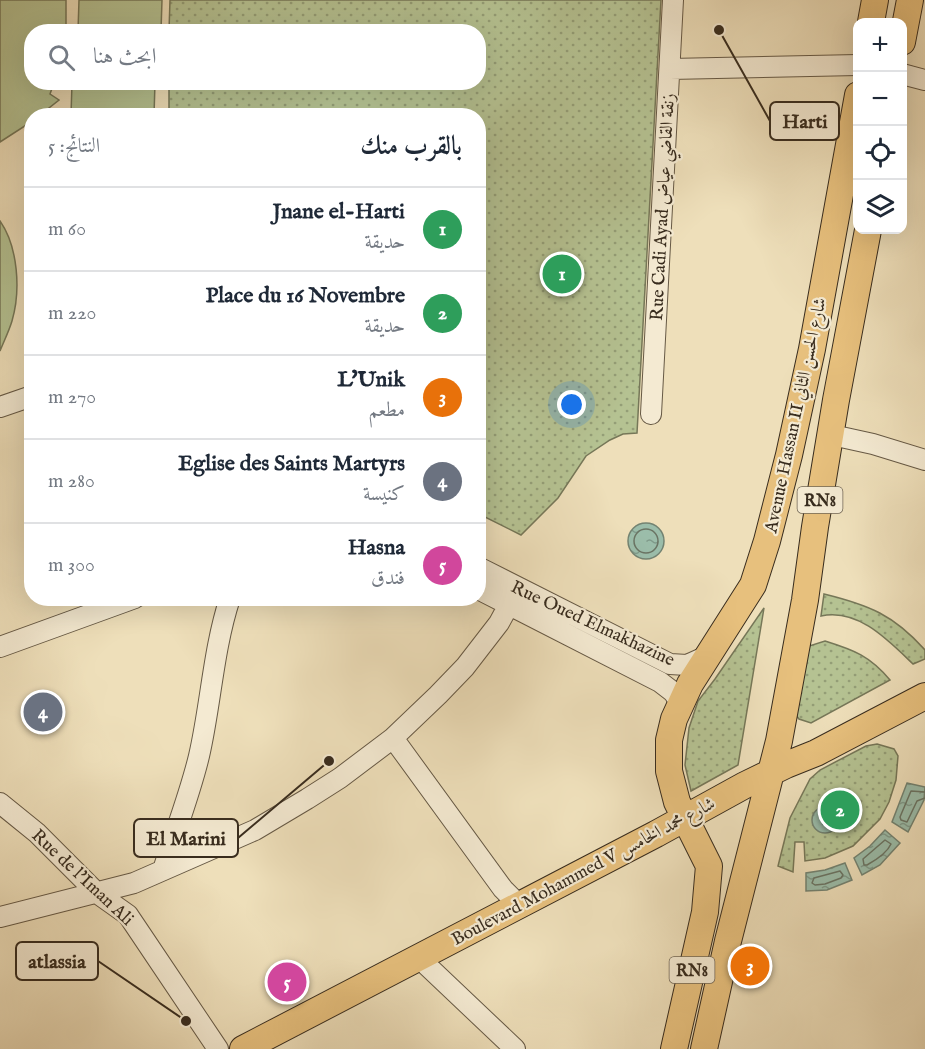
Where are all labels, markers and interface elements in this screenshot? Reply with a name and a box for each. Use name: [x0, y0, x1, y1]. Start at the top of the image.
map controls: [853, 18, 907, 234]
button: +: [853, 18, 907, 72]
search box: [24, 24, 486, 90]
icon: search: [45, 41, 78, 74]
text: ابحث هنا: [93, 43, 156, 71]
button: −: [853, 72, 907, 126]
street label: Rue Cadi Ayad زنقة القاضي عياض: [646, 93, 685, 322]
callout: Harti: [770, 102, 839, 140]
text: Harti: [782, 110, 828, 135]
button: locate: [853, 126, 907, 180]
text: بالقرب منك: [360, 130, 462, 163]
text: النتائج: 5: [48, 134, 100, 159]
button: layers: [853, 180, 907, 234]
text: Jnane el-Harti: [272, 198, 405, 226]
text: 60 m: [48, 217, 86, 242]
text: 1: [439, 217, 446, 242]
text: حديقة: [365, 230, 405, 255]
pin: 1: [542, 252, 582, 296]
text: Place du 16 Novembre: [206, 282, 405, 310]
street label: Avenue Hassan II شارع الحسن الثاني: [760, 296, 835, 536]
text: 220 m: [48, 301, 96, 326]
text: 2: [438, 301, 447, 326]
text: حديقة: [365, 314, 405, 339]
text: L'Unik: [337, 366, 405, 394]
text: 270 m: [48, 385, 96, 410]
text: 3: [439, 385, 446, 410]
your location: [557, 390, 586, 419]
text: مطعم: [368, 398, 405, 423]
text: Eglise des Saints Martyrs: [178, 450, 405, 478]
text: 280 m: [48, 469, 95, 494]
text: 4: [438, 469, 447, 494]
text: كنيسة: [363, 482, 405, 507]
road number: RN8: [798, 487, 842, 513]
text: Hasna: [348, 534, 405, 562]
text: 300 m: [48, 553, 95, 578]
text: 5: [439, 553, 446, 578]
text: فندق: [371, 566, 405, 591]
street label: Rue Oued Elmakhazine: [507, 576, 678, 672]
pin: 4: [24, 690, 63, 734]
pin: 2: [820, 788, 860, 832]
street label: Boulevard Mohammed V شارع محمد الخامس: [448, 793, 720, 954]
callout: El Marini: [134, 819, 238, 857]
street label: Rue de l'Iman Ali: [26, 825, 138, 932]
text: El Marini: [146, 827, 227, 852]
callout: atlassia: [16, 942, 98, 980]
pin: 3: [730, 944, 770, 988]
text: atlassia: [28, 950, 86, 975]
road number: RN8: [670, 957, 714, 983]
pin: 5: [268, 960, 306, 1004]

